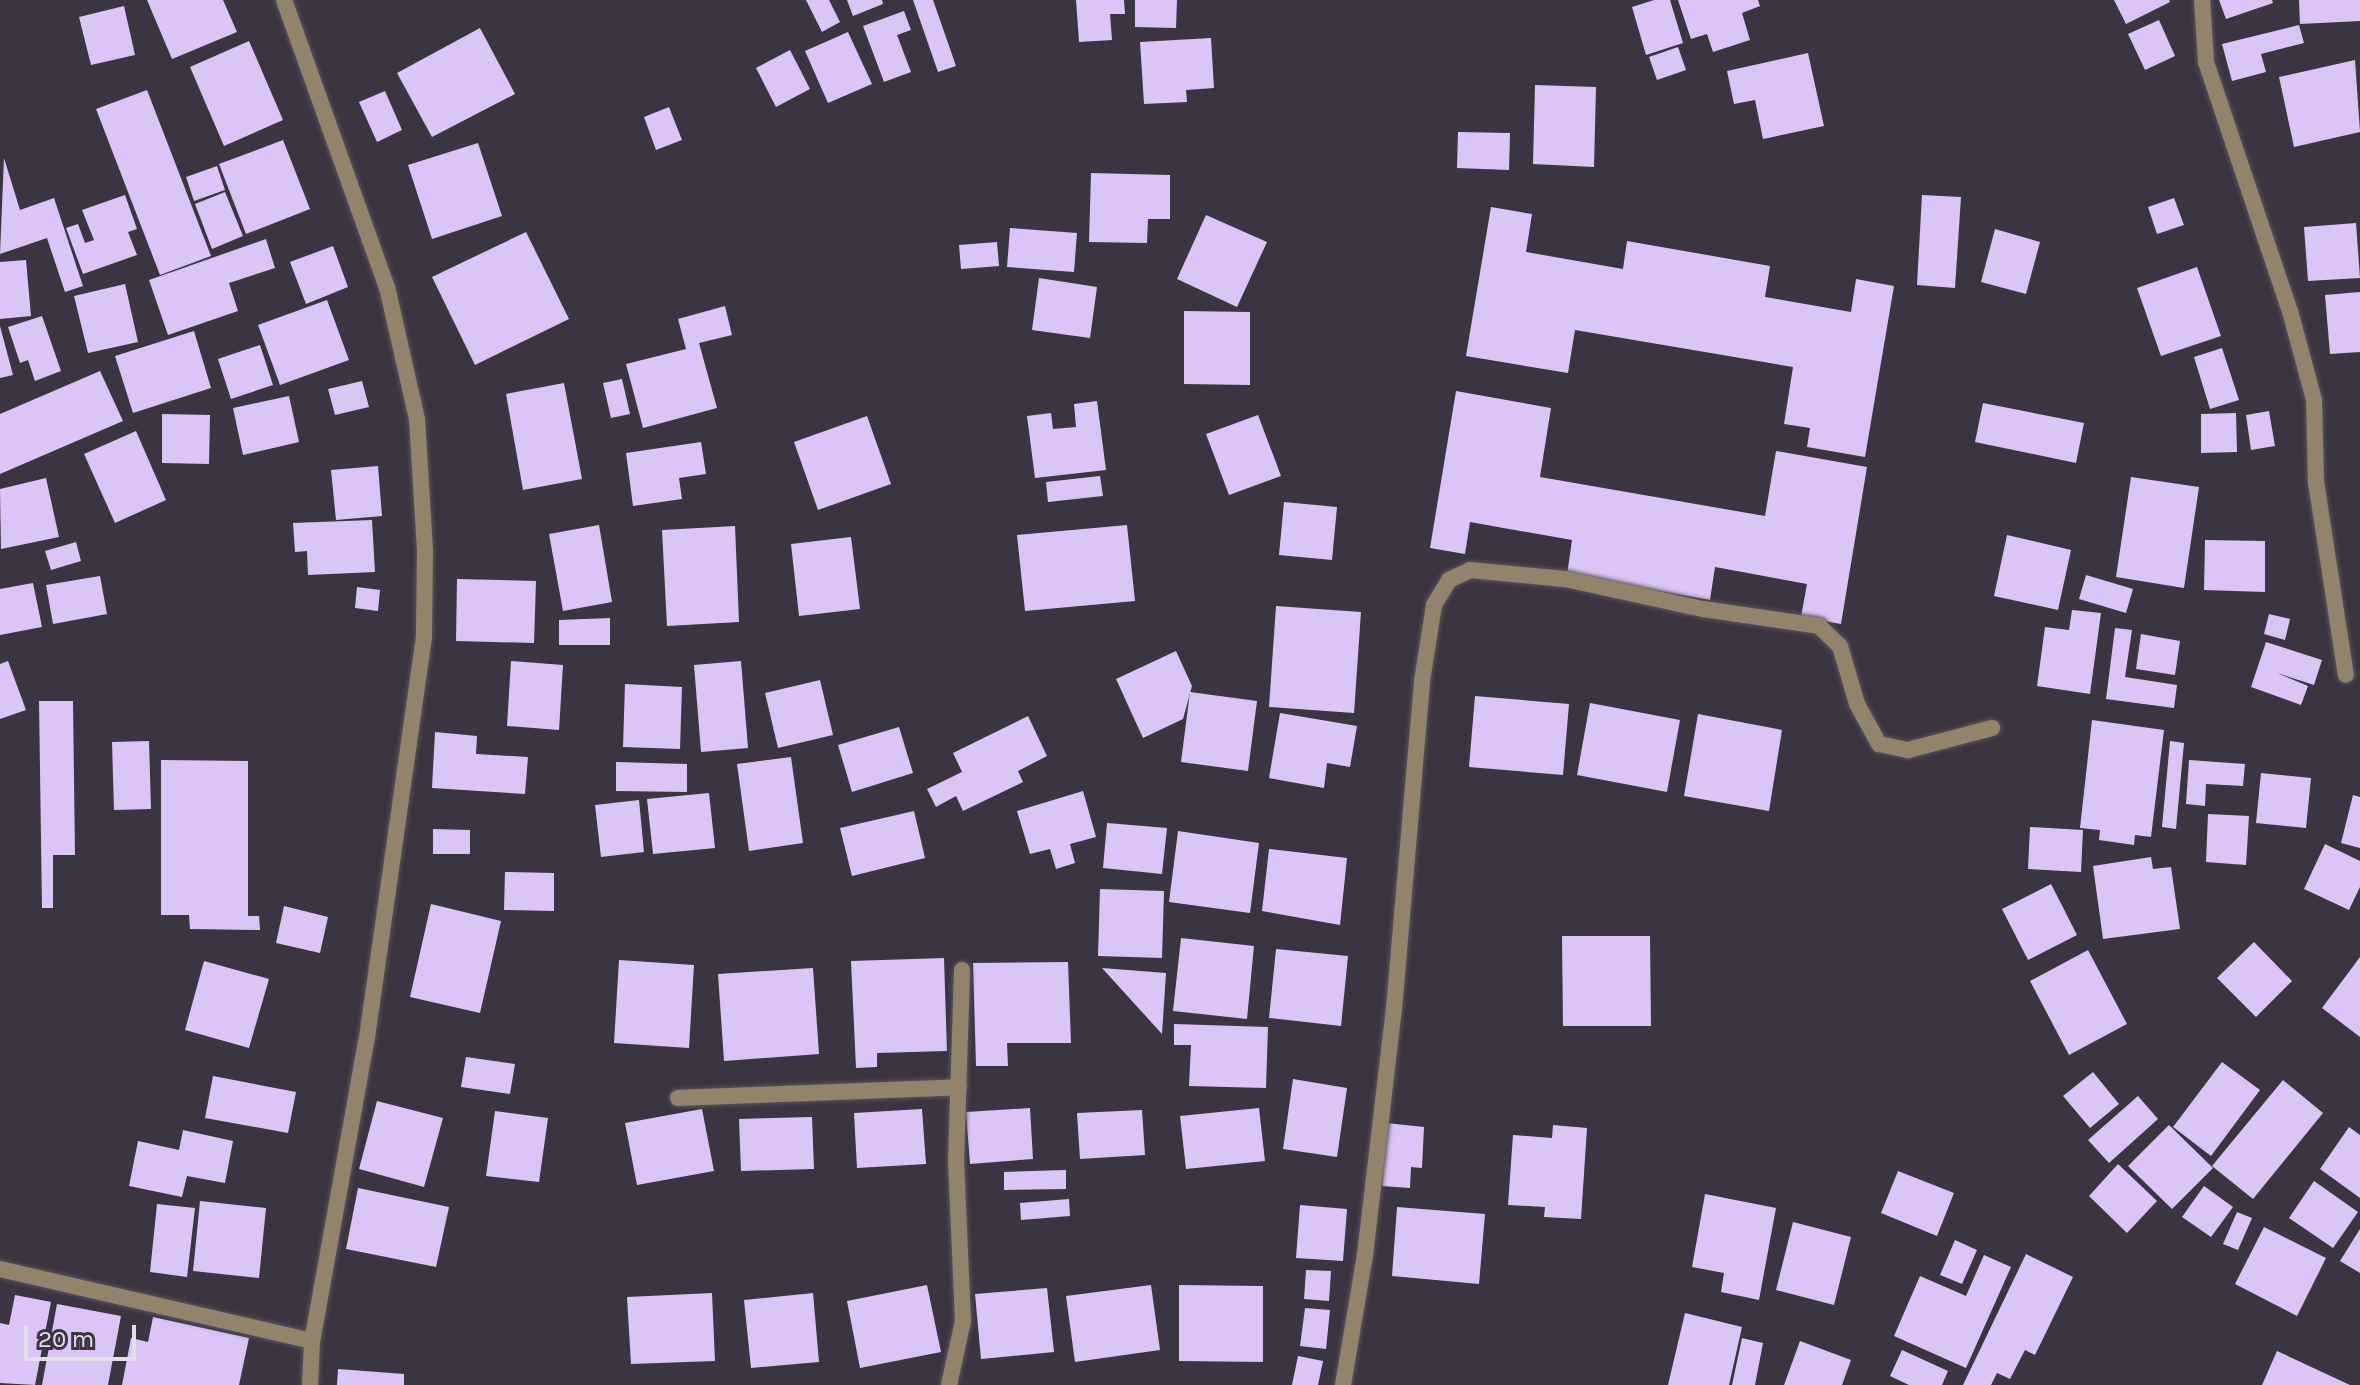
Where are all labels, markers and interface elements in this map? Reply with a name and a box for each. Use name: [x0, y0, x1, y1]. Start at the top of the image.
scale bar: [28, 1309, 140, 1359]
text: 20 m: [38, 1325, 94, 1353]

